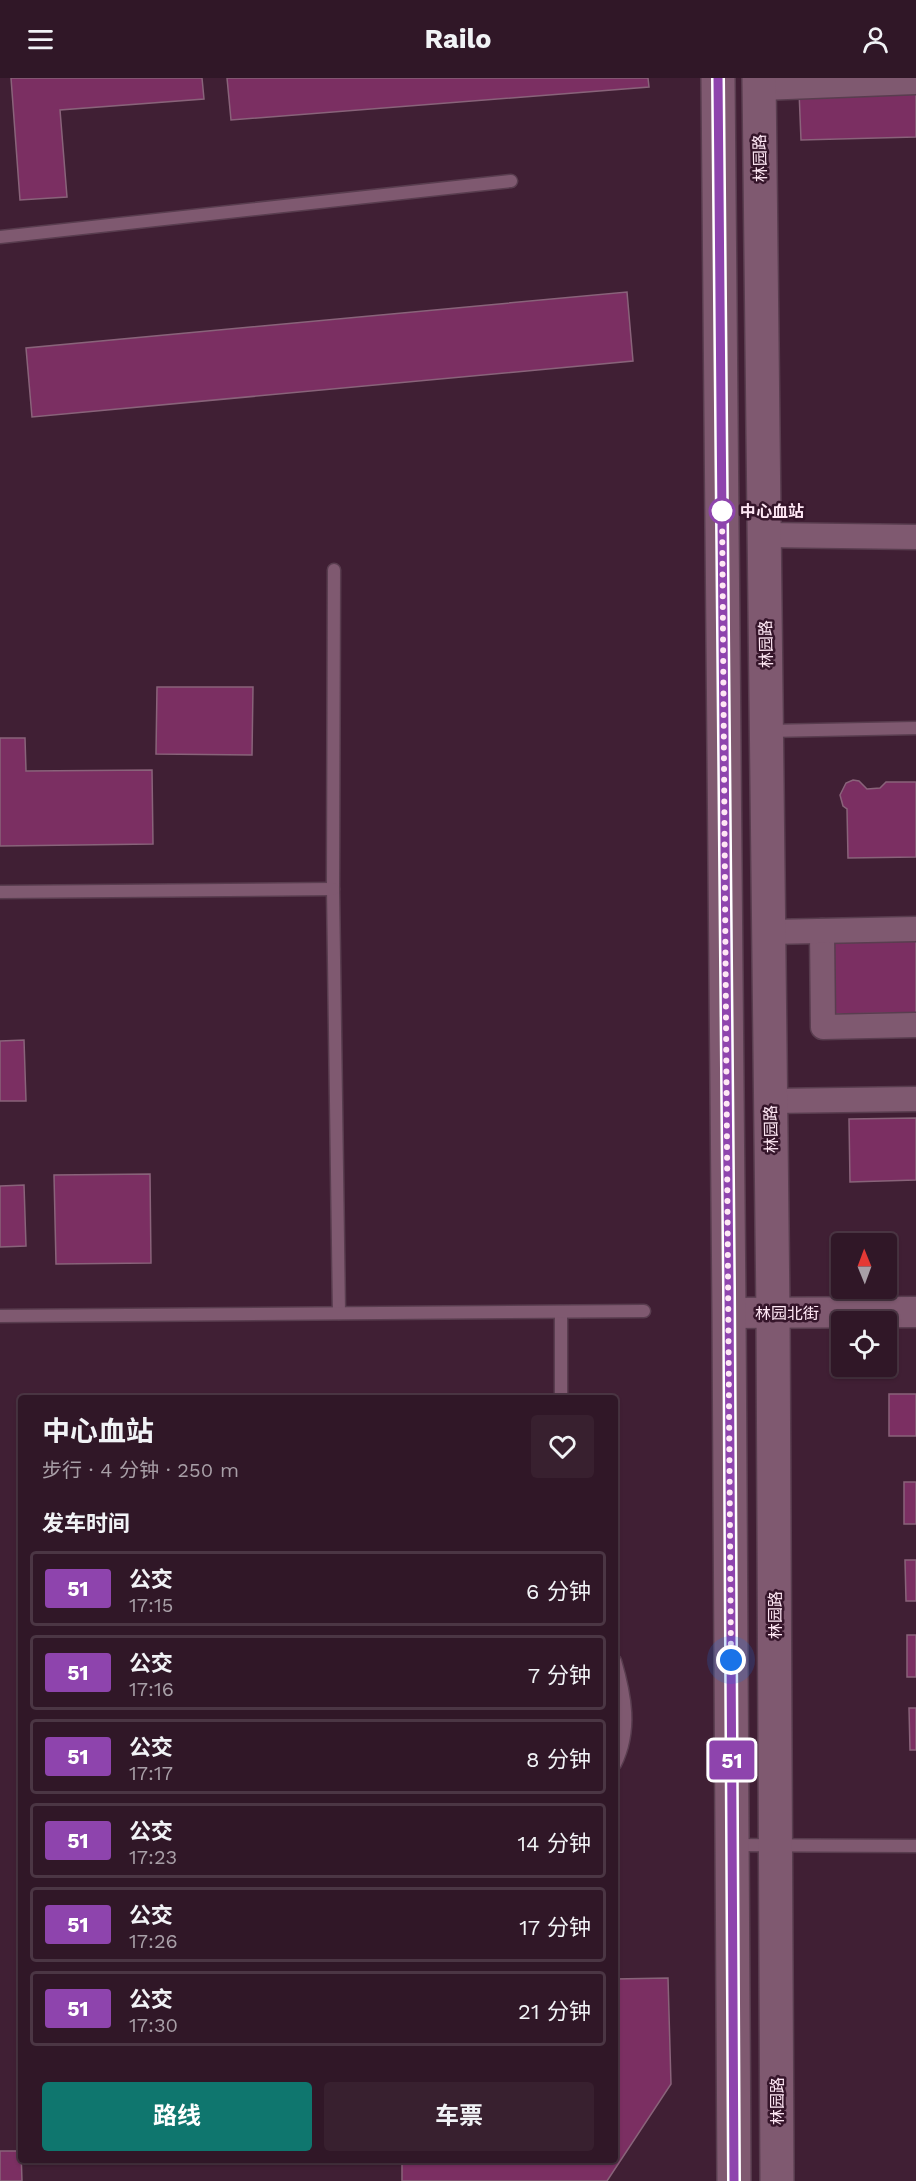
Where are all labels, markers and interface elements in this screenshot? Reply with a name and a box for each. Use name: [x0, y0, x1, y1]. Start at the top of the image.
icon: menu: [24, 23, 57, 56]
text: Railo: [424, 23, 492, 55]
icon: person: [859, 23, 892, 56]
street label: 林园路: [750, 134, 770, 182]
marker: 中心血站: [709, 498, 735, 524]
place label: 中心血站: [740, 502, 804, 521]
street label: 林园路: [756, 620, 776, 668]
street label: 林园路: [761, 1105, 781, 1153]
north arrow: [831, 1233, 897, 1299]
map controls: [831, 1233, 897, 1377]
street label: 林园北街: [755, 1304, 819, 1323]
button: locate: [831, 1311, 897, 1377]
text: 中心血站: [42, 1415, 154, 1448]
button: heart: [531, 1415, 594, 1478]
text: 步行 · 4 分钟 · 250 m: [42, 1458, 239, 1482]
text: 发车时间: [42, 1511, 130, 1536]
text: 公交: [129, 1567, 173, 1592]
text: 51: [67, 1576, 89, 1601]
text: 6 分钟: [526, 1579, 591, 1604]
street label: 林园路: [766, 1591, 785, 1639]
text: 17:15: [129, 1593, 173, 1617]
your location: [716, 1645, 746, 1675]
text: 公交: [129, 1651, 173, 1676]
text: 51: [67, 1660, 89, 1685]
text: 7 分钟: [528, 1663, 591, 1688]
text: 17:16: [129, 1677, 174, 1701]
text: 公交: [129, 1735, 173, 1760]
line badge: 51: [705, 1740, 759, 1780]
text: 51: [67, 1744, 89, 1769]
text: 8 分钟: [526, 1747, 591, 1772]
text: 51: [721, 1748, 743, 1773]
text: 17:17: [129, 1761, 173, 1785]
text: 公交: [129, 1819, 173, 1844]
text: 51: [67, 1828, 89, 1853]
text: 14 分钟: [517, 1831, 591, 1856]
text: 17:23: [129, 1845, 177, 1869]
text: 公交: [129, 1903, 173, 1928]
text: 51: [67, 1912, 89, 1937]
text: 17 分钟: [519, 1915, 591, 1940]
text: 17:26: [129, 1929, 178, 1953]
text: 公交: [129, 1987, 173, 2012]
text: 51: [67, 1996, 89, 2021]
text: 21 分钟: [518, 1999, 591, 2024]
text: 17:30: [129, 2013, 178, 2037]
street label: 林园路: [768, 2077, 787, 2125]
button: 路线: [42, 2082, 312, 2151]
button: 车票: [324, 2082, 594, 2151]

